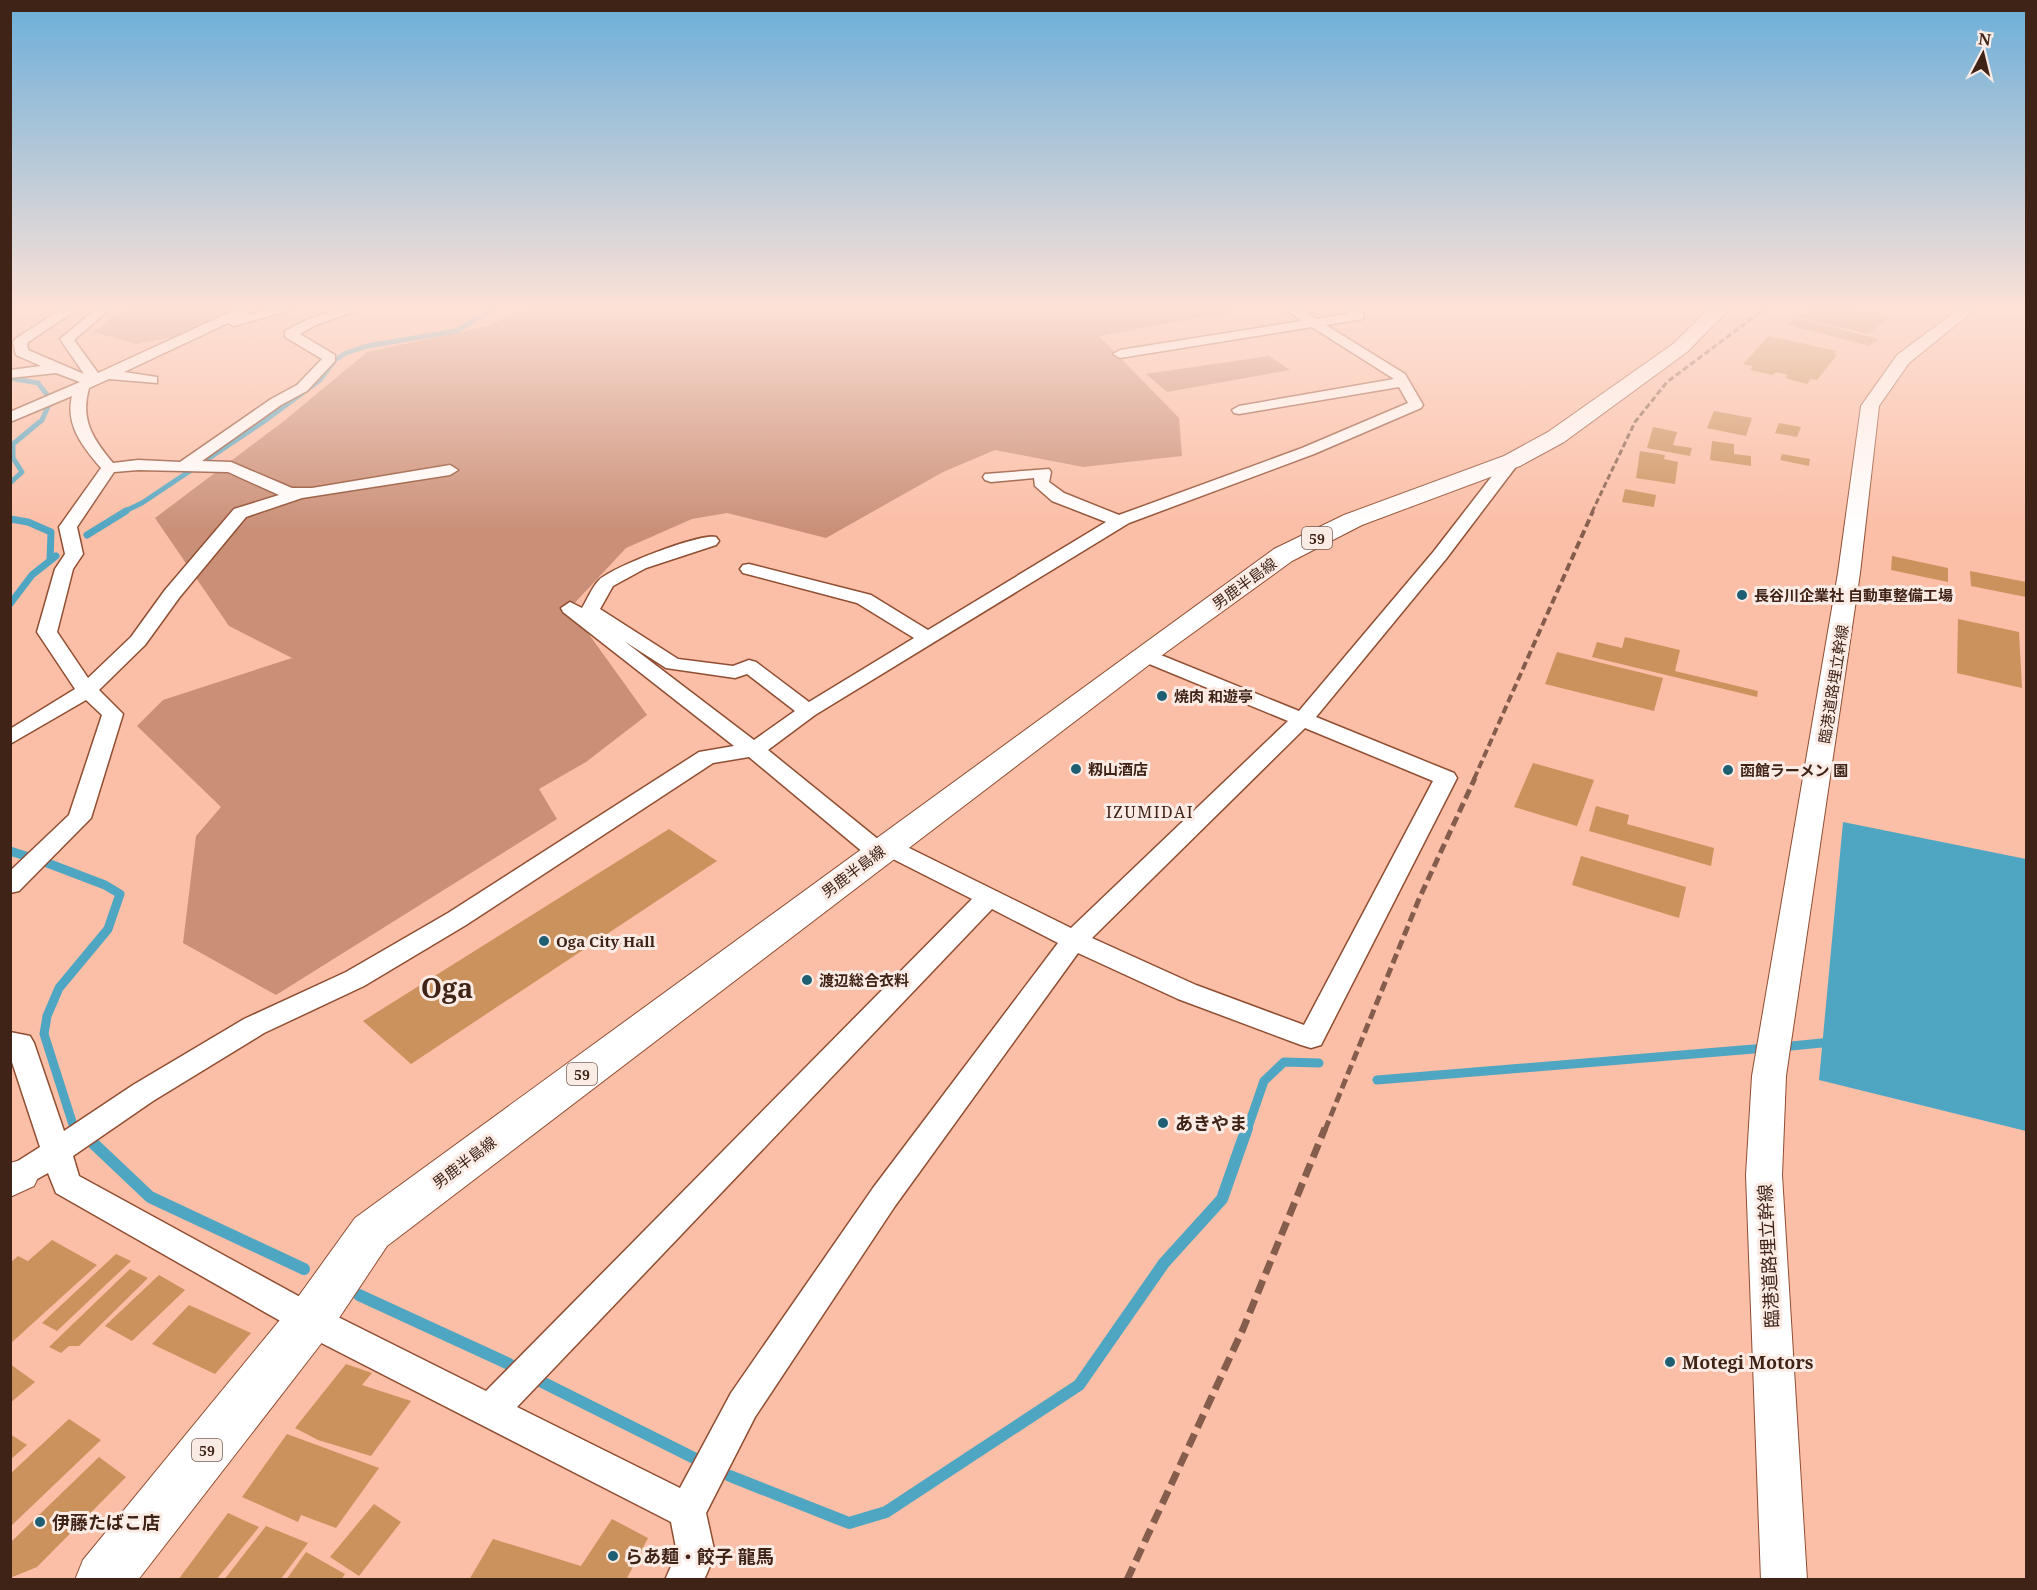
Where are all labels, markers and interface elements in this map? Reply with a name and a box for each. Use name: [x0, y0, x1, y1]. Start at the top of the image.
north arrow: [1953, 24, 2013, 84]
text: N: [1977, 27, 1993, 51]
road number: 59: [1302, 527, 1332, 549]
street label: 男鹿半島線: [1208, 553, 1280, 613]
place label: 長谷川企業社 自動車整備工場: [1754, 585, 1953, 605]
marker: 長谷川企業社 自動車整備工場: [1735, 588, 1749, 602]
street label: 臨港道路埋立幹線: [1814, 623, 1852, 745]
place label: 焼肉 和遊亭: [1174, 686, 1253, 706]
marker: 焼肉 和遊亭: [1155, 689, 1169, 703]
place label: 籾山酒店: [1088, 759, 1148, 779]
place label: 函館ラーメン 園: [1740, 760, 1848, 780]
marker: 籾山酒店: [1069, 762, 1083, 776]
marker: 函館ラーメン 園: [1721, 763, 1735, 777]
district label: IZUMIDAI: [1106, 801, 1194, 823]
street label: 男鹿半島線: [817, 840, 889, 902]
place label: Oga City Hall: [556, 931, 656, 951]
marker: Oga City Hall: [537, 934, 551, 948]
district label: Oga: [421, 969, 473, 1006]
place label: 渡辺総合衣料: [819, 970, 909, 990]
marker: 渡辺総合衣料: [800, 973, 814, 987]
road number: 59: [567, 1063, 597, 1085]
place label: あきやま: [1175, 1111, 1247, 1135]
marker: あきやま: [1156, 1116, 1170, 1130]
street label: 男鹿半島線: [428, 1131, 500, 1193]
street label: 臨港道路埋立幹線: [1752, 1183, 1784, 1329]
place label: Motegi Motors: [1682, 1350, 1814, 1374]
marker: Motegi Motors: [1663, 1355, 1677, 1369]
road number: 59: [192, 1439, 222, 1461]
place label: 伊藤たばこ店: [52, 1510, 160, 1534]
marker: 伊藤たばこ店: [33, 1515, 47, 1529]
place label: らあ麺・餃子 龍馬: [625, 1544, 774, 1568]
marker: らあ麺・餃子 龍馬: [606, 1549, 620, 1563]

